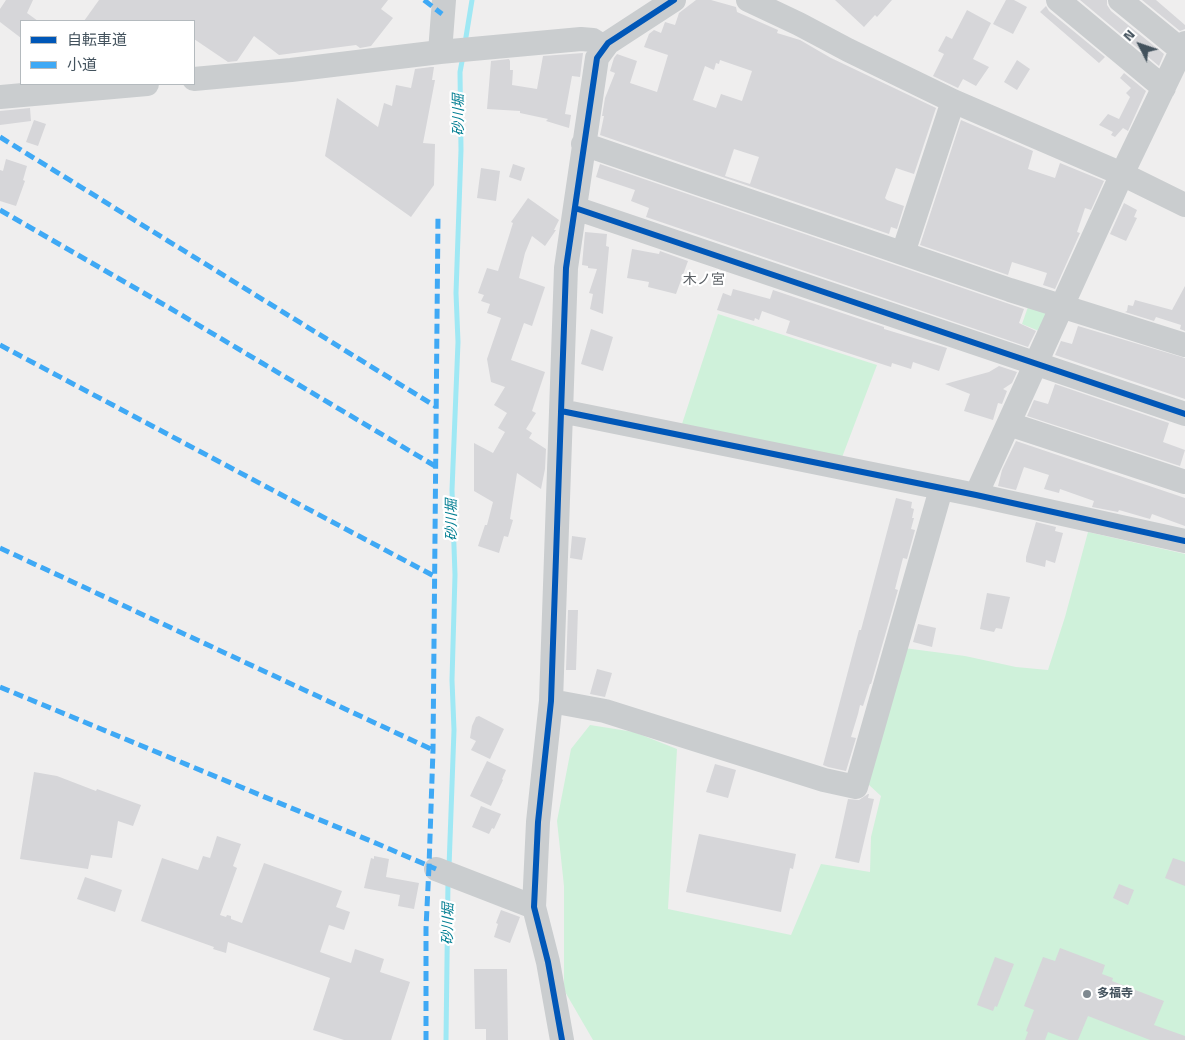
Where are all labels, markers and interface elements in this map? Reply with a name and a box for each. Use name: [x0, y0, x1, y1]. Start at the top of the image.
legend: [20, 20, 195, 85]
north arrow: [1115, 20, 1165, 70]
text: N: [1117, 24, 1139, 45]
text: 自転車道: [67, 28, 127, 51]
text: 小道: [67, 53, 97, 76]
water label: 砂川堀: [452, 94, 468, 136]
district label: 木ノ宮: [683, 273, 725, 289]
water label: 砂川堀: [445, 499, 461, 541]
water label: 砂川堀: [440, 903, 458, 945]
place label: 多福寺: [1097, 987, 1133, 1001]
marker: 多福寺: [1081, 988, 1093, 1000]

